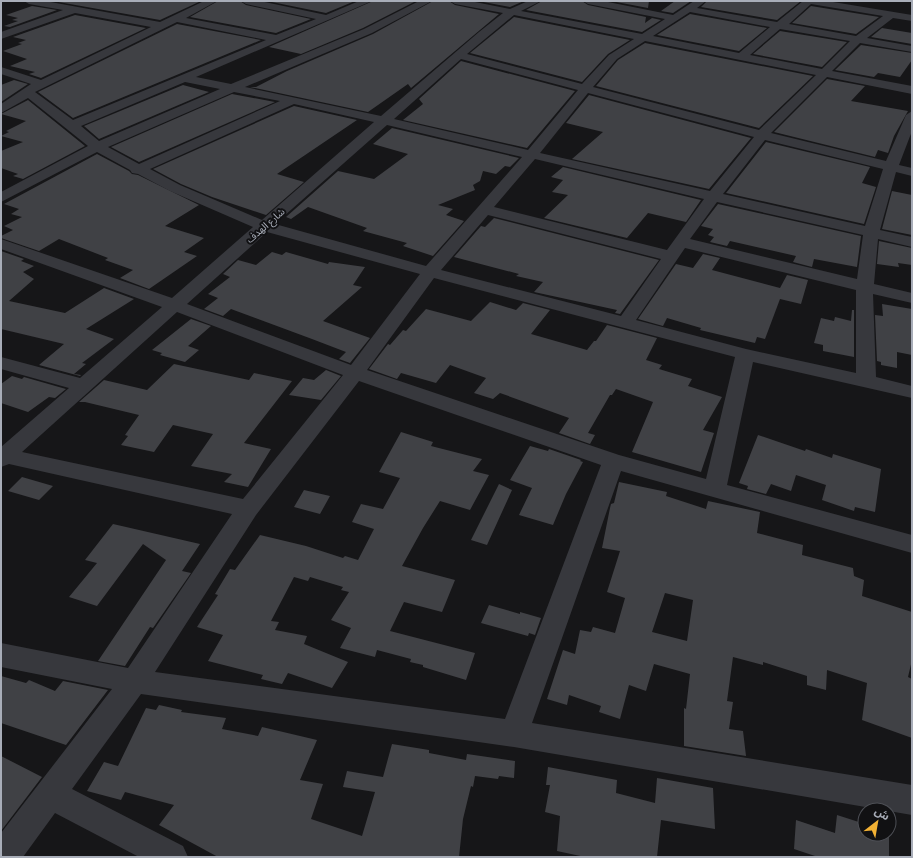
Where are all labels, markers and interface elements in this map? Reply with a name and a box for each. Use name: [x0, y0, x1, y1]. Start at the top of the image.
street label: شارع الهدف: [243, 205, 288, 246]
north arrow: [857, 802, 897, 842]
text: ش: [872, 804, 892, 823]

